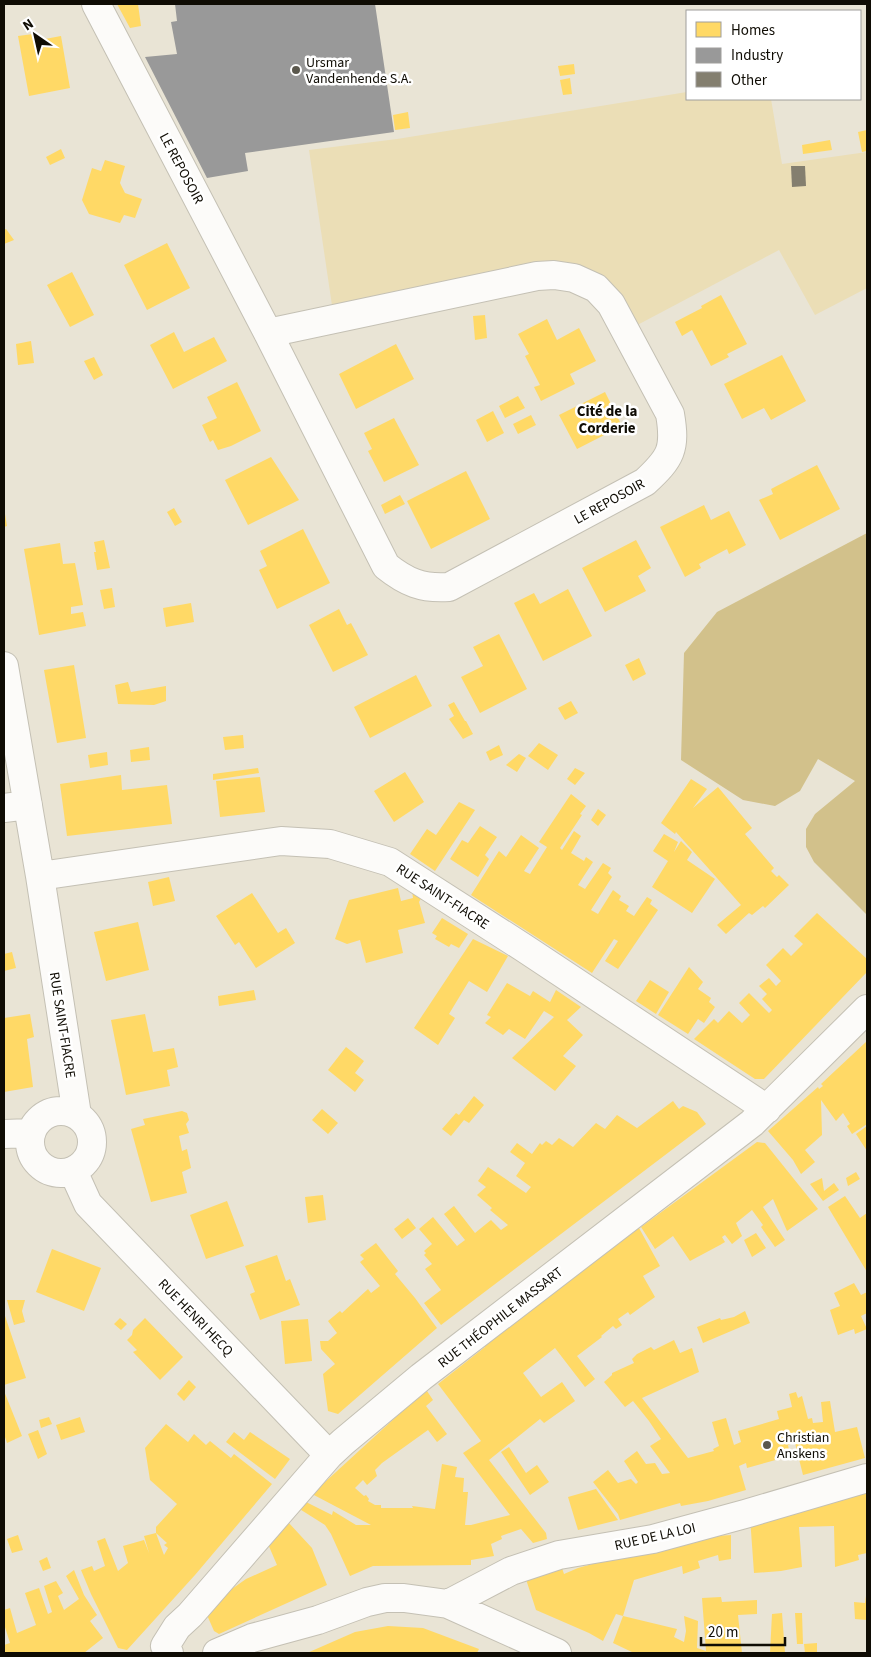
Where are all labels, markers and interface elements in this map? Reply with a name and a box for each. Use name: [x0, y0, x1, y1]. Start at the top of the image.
north arrow: [10, 10, 60, 60]
legend: [686, 10, 861, 100]
text: N: [19, 14, 38, 36]
text: Homes: [731, 20, 775, 41]
text: Industry: [731, 45, 783, 66]
place label: Ursmar Vandenhende S.A.: [306, 53, 412, 89]
marker: Ursmar Vandenhende S.A.: [290, 64, 302, 76]
text: Other: [731, 70, 768, 91]
street label: LE REPOSOIR: [154, 129, 208, 208]
district label: Cité de la Corderie: [577, 401, 637, 439]
street label: LE REPOSOIR: [571, 474, 648, 530]
street label: RUE SAINT-FIACRE: [392, 859, 493, 934]
street label: RUE SAINT-FIACRE: [44, 971, 80, 1080]
street label: RUE THÉOPHILE MASSART: [434, 1262, 568, 1373]
street label: RUE HENRI HECQ: [153, 1275, 237, 1361]
place label: Christian Anskens: [777, 1428, 829, 1464]
marker: Christian Anskens: [761, 1439, 773, 1451]
street label: RUE DE LA LOI: [613, 1518, 698, 1556]
scale bar: [701, 1614, 785, 1646]
text: 20 m: [708, 1622, 738, 1643]

